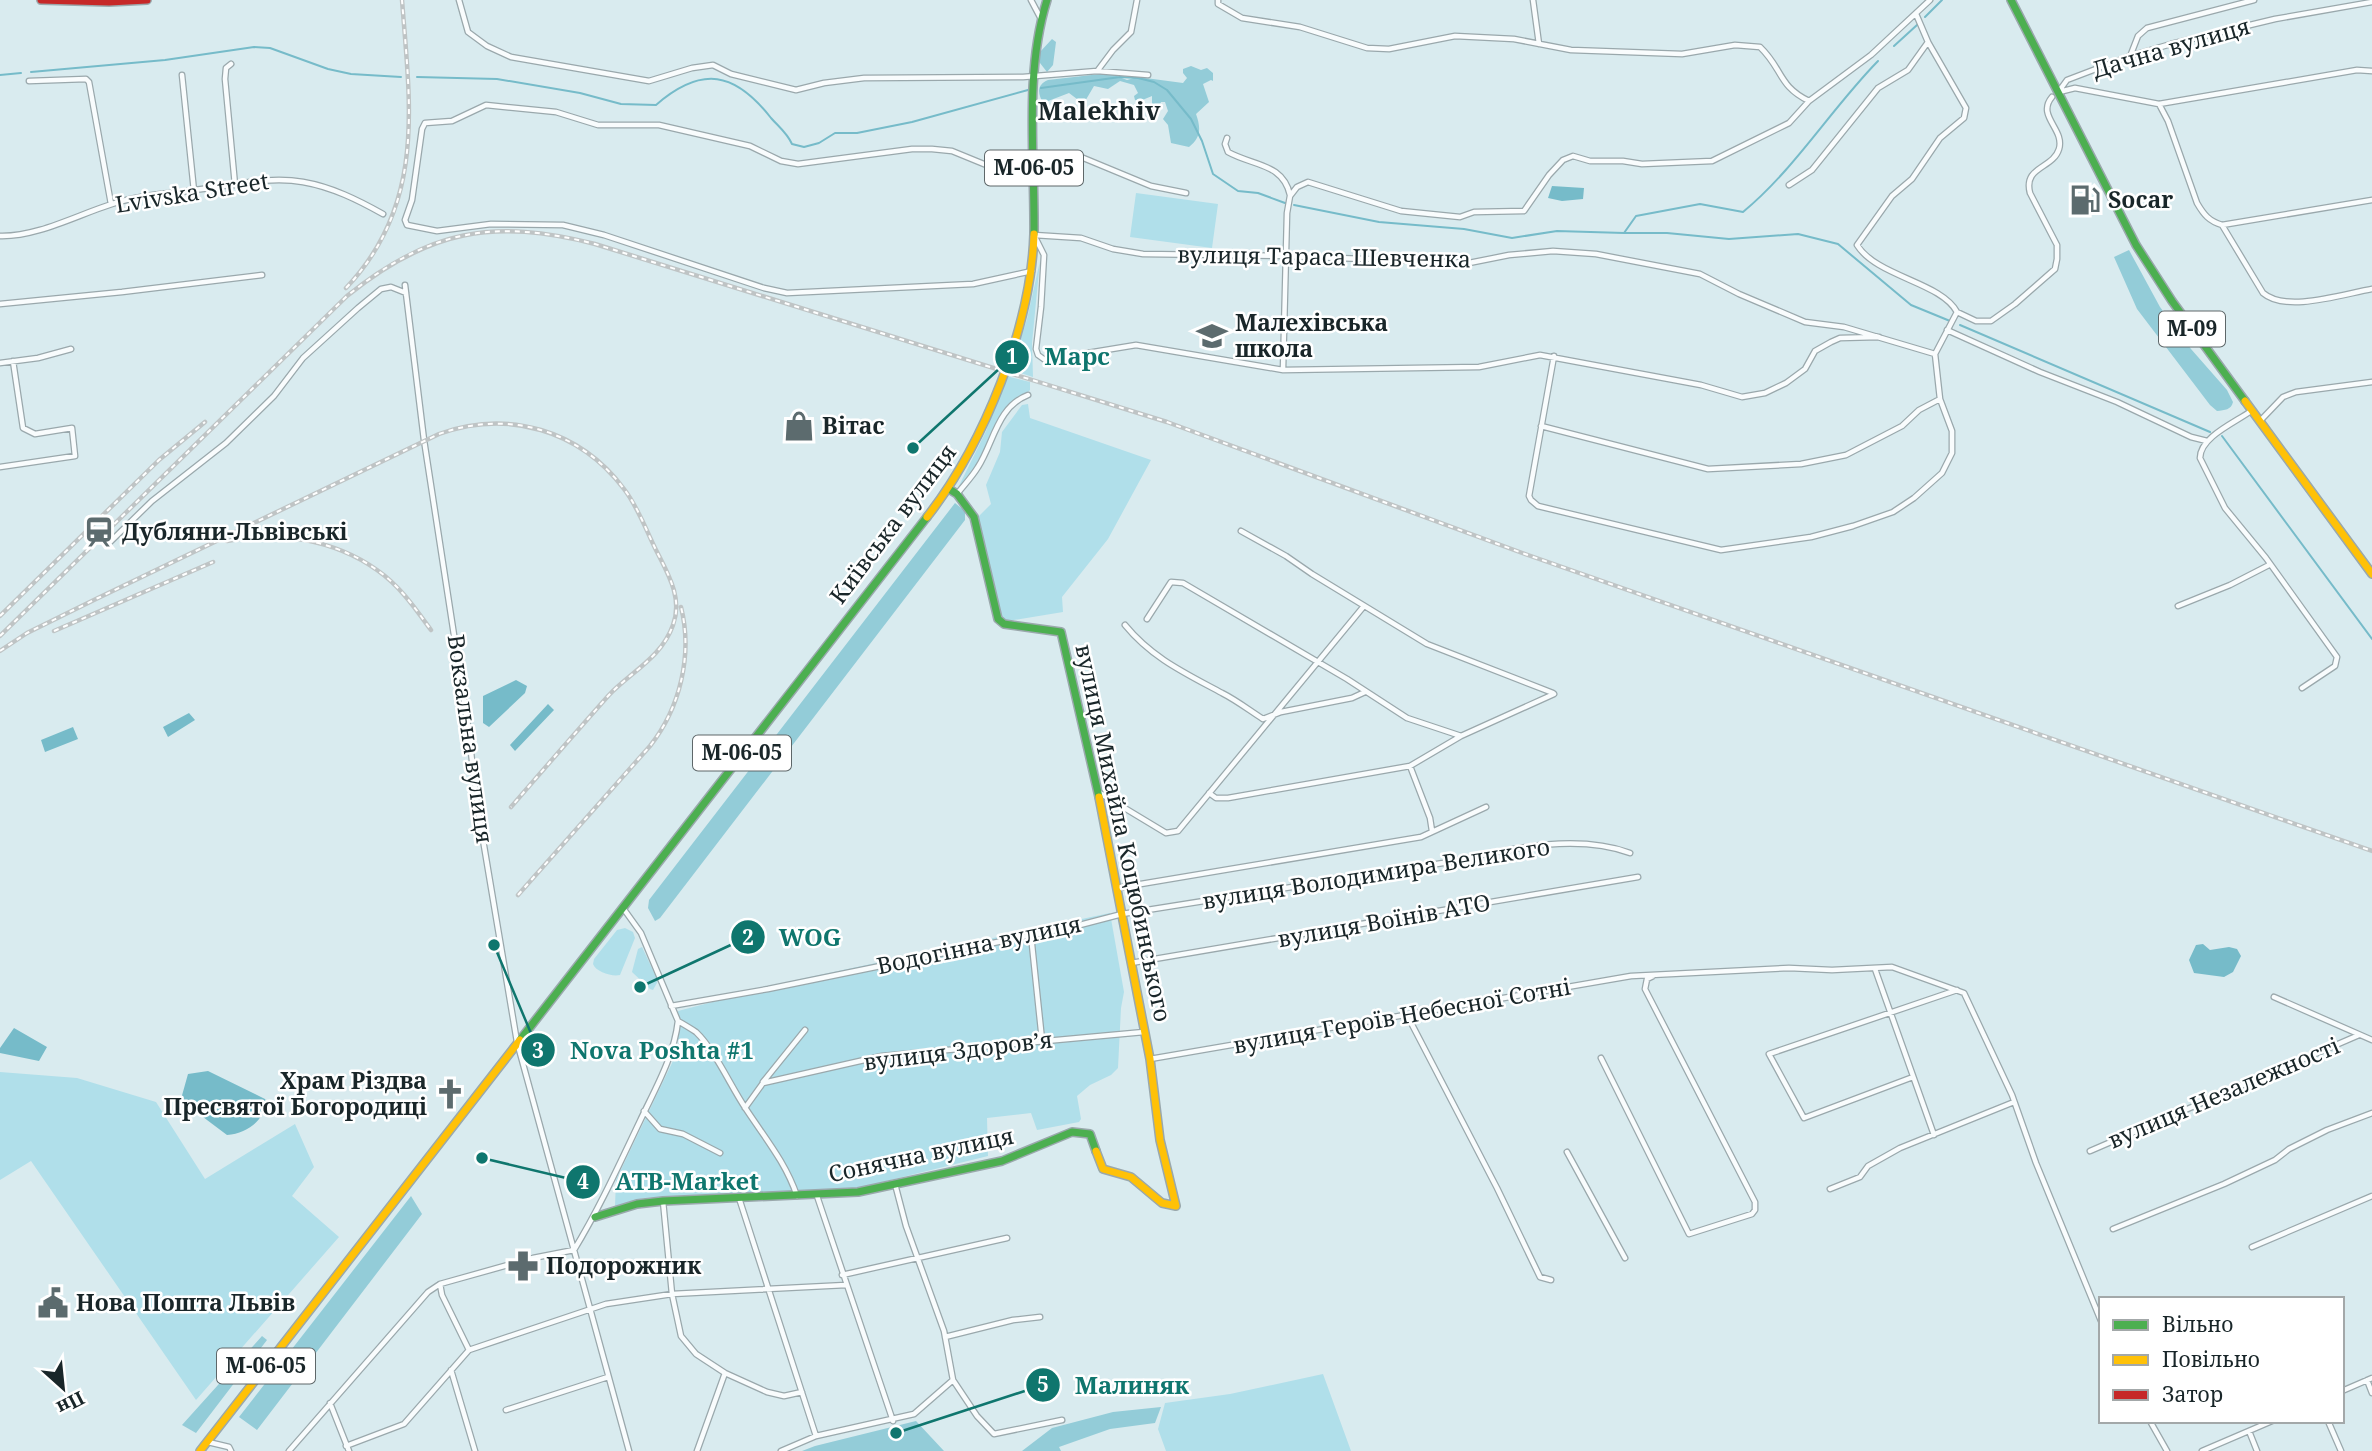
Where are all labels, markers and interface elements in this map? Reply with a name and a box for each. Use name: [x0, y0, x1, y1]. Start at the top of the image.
street label: Дачна вулиця: [2088, 9, 2253, 85]
district label: Malekhiv: [1037, 92, 1161, 128]
road number: М-06-05: [985, 150, 1083, 186]
street label: Lvivska Street: [113, 164, 271, 220]
fuel station icon: Socar: [2068, 183, 2102, 217]
place label: Socar: [2108, 183, 2173, 215]
street label: вулиця Тараса Шевченка: [1177, 237, 1471, 275]
place label: Малехівська школа: [1235, 306, 1388, 364]
road number: М-09: [2159, 312, 2225, 346]
school or university icon: Малехівська школа: [1195, 319, 1229, 353]
callout: Марс: [995, 334, 1123, 379]
text: Марс: [1044, 339, 1110, 372]
text: 1: [1006, 342, 1018, 370]
shop icon: Вітас: [782, 409, 816, 443]
place label: Вітас: [822, 409, 885, 441]
street label: Київська вулиця: [822, 437, 963, 610]
station icon: Дубляни-Львівські: [82, 515, 116, 549]
place label: Дубляни-Львівські: [122, 515, 348, 547]
street label: Вокзальна вулиця: [440, 632, 501, 845]
street label: вулиця Михайла Коцюбинського: [1068, 641, 1180, 1024]
road number: М-06-05: [693, 736, 791, 770]
street label: вулиця Володимира Великого: [1200, 830, 1552, 916]
street label: вулиця Воїнів АТО: [1275, 886, 1493, 954]
street label: Водогінна вулиця: [874, 907, 1084, 981]
callout: WOG: [730, 915, 856, 960]
text: WOG: [779, 920, 841, 953]
text: 2: [742, 923, 754, 951]
street label: вулиця Героїв Небесної Сотні: [1230, 969, 1573, 1061]
street label: вулиця Здоровʼя: [861, 1023, 1054, 1077]
callout: Nova Poshta #1: [521, 1028, 768, 1073]
street label: вулиця Незалежності: [2103, 1029, 2345, 1156]
text: Nova Poshta #1: [570, 1033, 754, 1066]
text: 3: [532, 1036, 544, 1064]
place label: Храм Різдва Пресвятої Богородиці: [164, 1064, 427, 1122]
church icon: Храм Різдва Пресвятої Богородиці: [433, 1077, 467, 1111]
street label: Сонячна вулиця: [825, 1119, 1016, 1189]
callout: ATB-Market: [566, 1159, 773, 1204]
text: ATB-Market: [615, 1164, 759, 1197]
text: 4: [577, 1167, 589, 1195]
pharmacy icon: Подорожник: [506, 1249, 540, 1283]
place label: Подорожник: [546, 1249, 702, 1281]
public building icon: Нова Пошта Львів: [36, 1286, 70, 1320]
place label: Нова Пошта Львів: [76, 1286, 295, 1318]
legend: [2099, 1297, 2344, 1423]
text: Вільно: [2162, 1310, 2233, 1338]
text: Повільно: [2162, 1345, 2260, 1373]
road number: М-06-05: [217, 1348, 315, 1384]
north arrow: [28, 1353, 98, 1423]
callout: Малиняк: [1026, 1363, 1203, 1408]
text: Малиняк: [1075, 1368, 1189, 1401]
text: 5: [1037, 1370, 1049, 1398]
text: Затор: [2162, 1380, 2223, 1408]
text: Пн: [52, 1385, 89, 1421]

